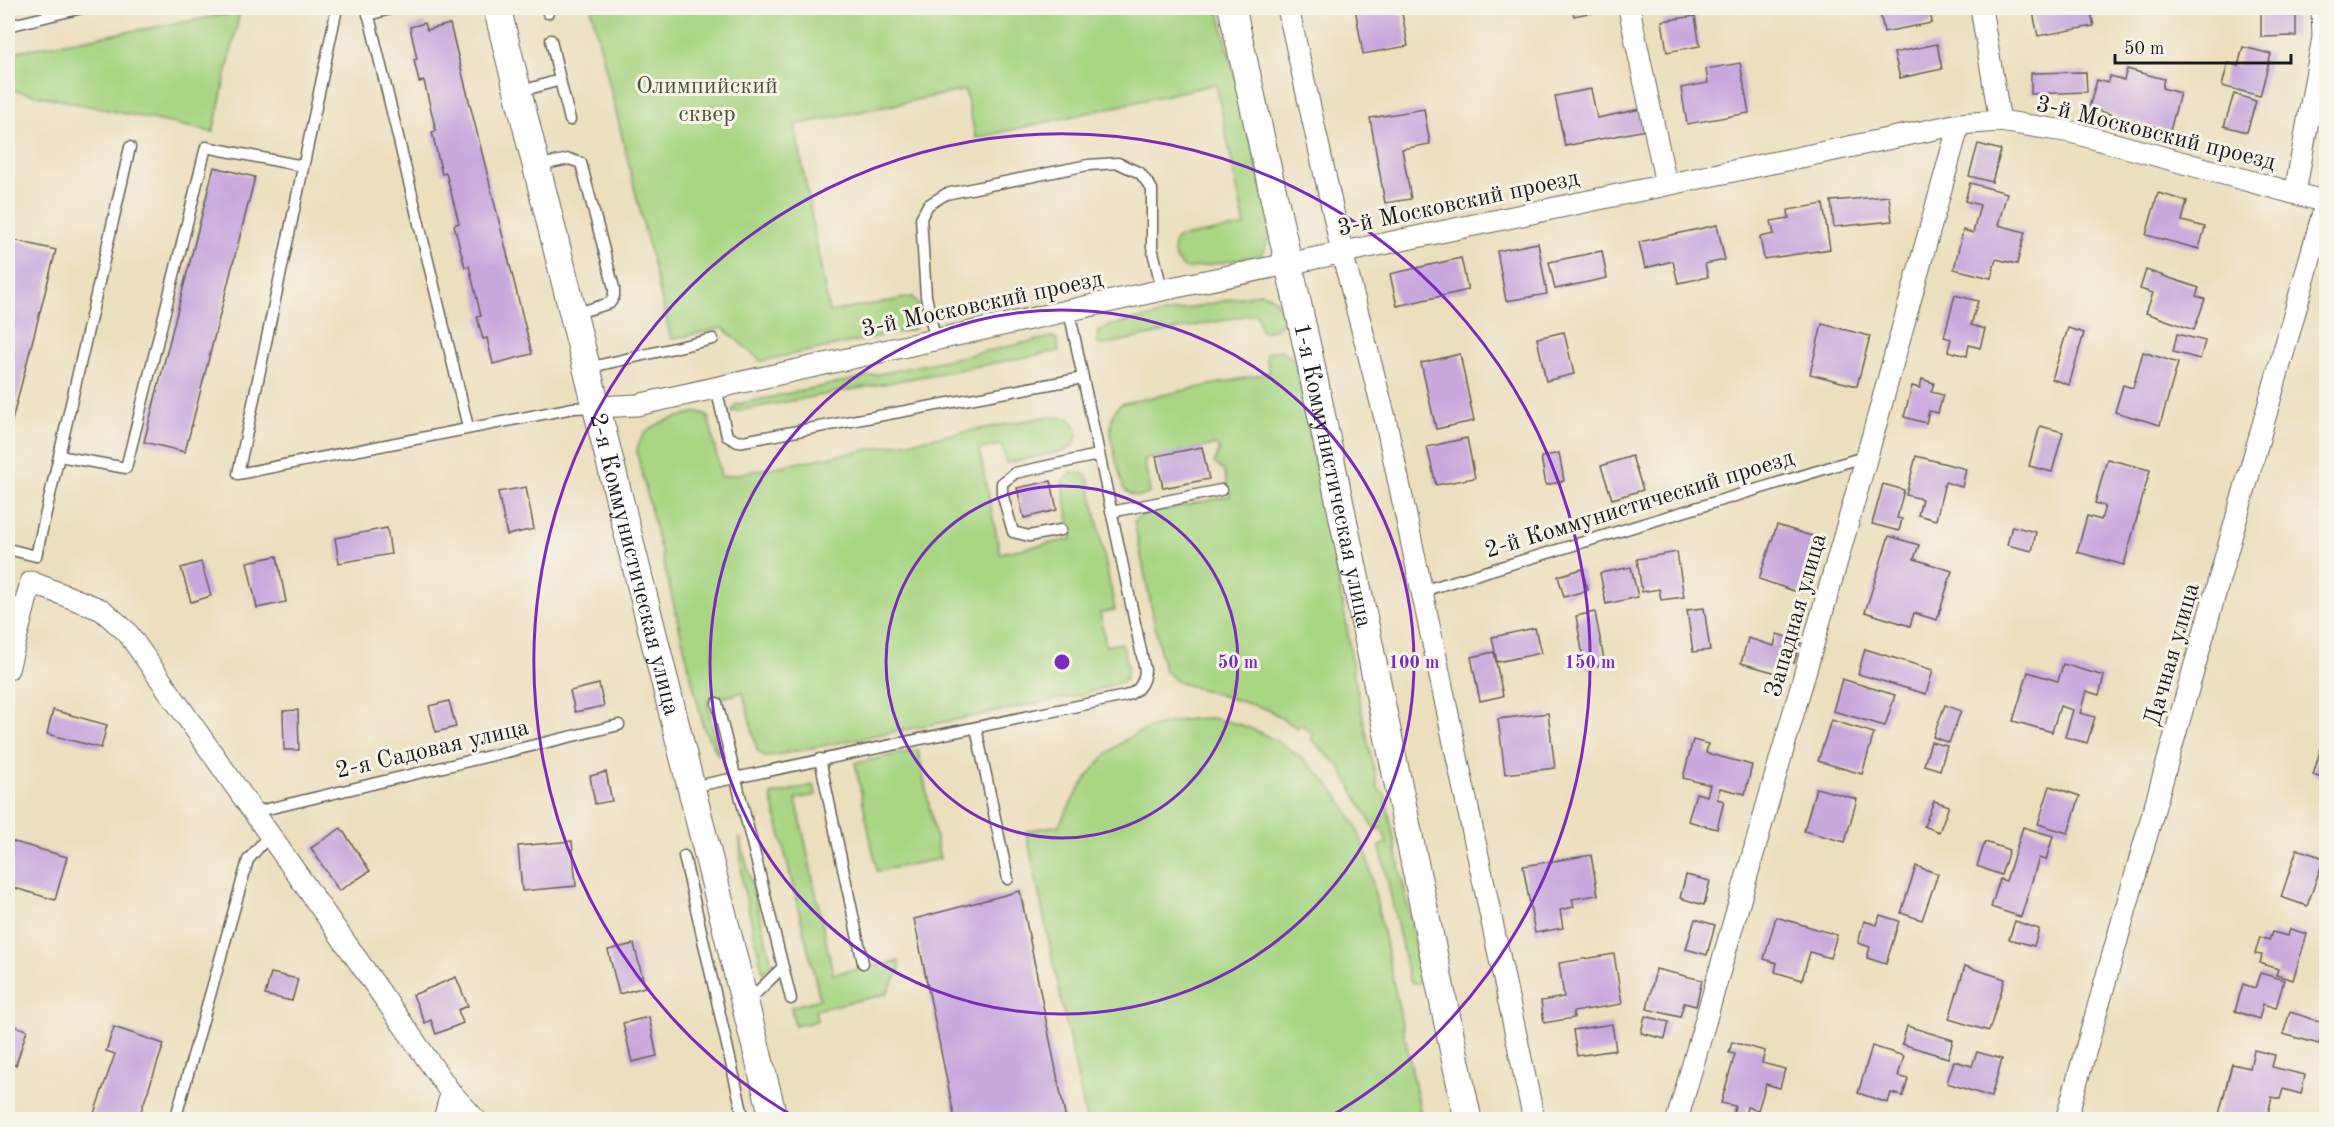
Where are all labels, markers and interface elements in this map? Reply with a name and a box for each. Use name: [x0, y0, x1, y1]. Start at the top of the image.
scale bar: [2115, 27, 2290, 65]
text: 50 m: [2124, 40, 2164, 58]
park label: Олимпийский сквер: [636, 75, 778, 127]
street label: 3-й Московский проезд: [2033, 93, 2278, 175]
street label: 3-й Московский проезд: [1336, 167, 1582, 241]
street label: 3-й Московский проезд: [860, 268, 1106, 342]
street label: 1-я Коммунистическая улица: [1288, 321, 1375, 630]
street label: 2-я Коммунистическая улица: [584, 411, 683, 718]
street label: 2-й Коммунистический проезд: [1482, 446, 1797, 563]
street label: Западная улица: [1762, 531, 1832, 700]
street label: Дачная улица: [2141, 580, 2205, 729]
centre of rings: [1052, 652, 1072, 672]
text: 50 m: [1218, 654, 1258, 672]
text: 100 m: [1389, 654, 1439, 672]
text: 150 m: [1565, 654, 1615, 672]
street label: 2-я Садовая улица: [333, 716, 532, 784]

